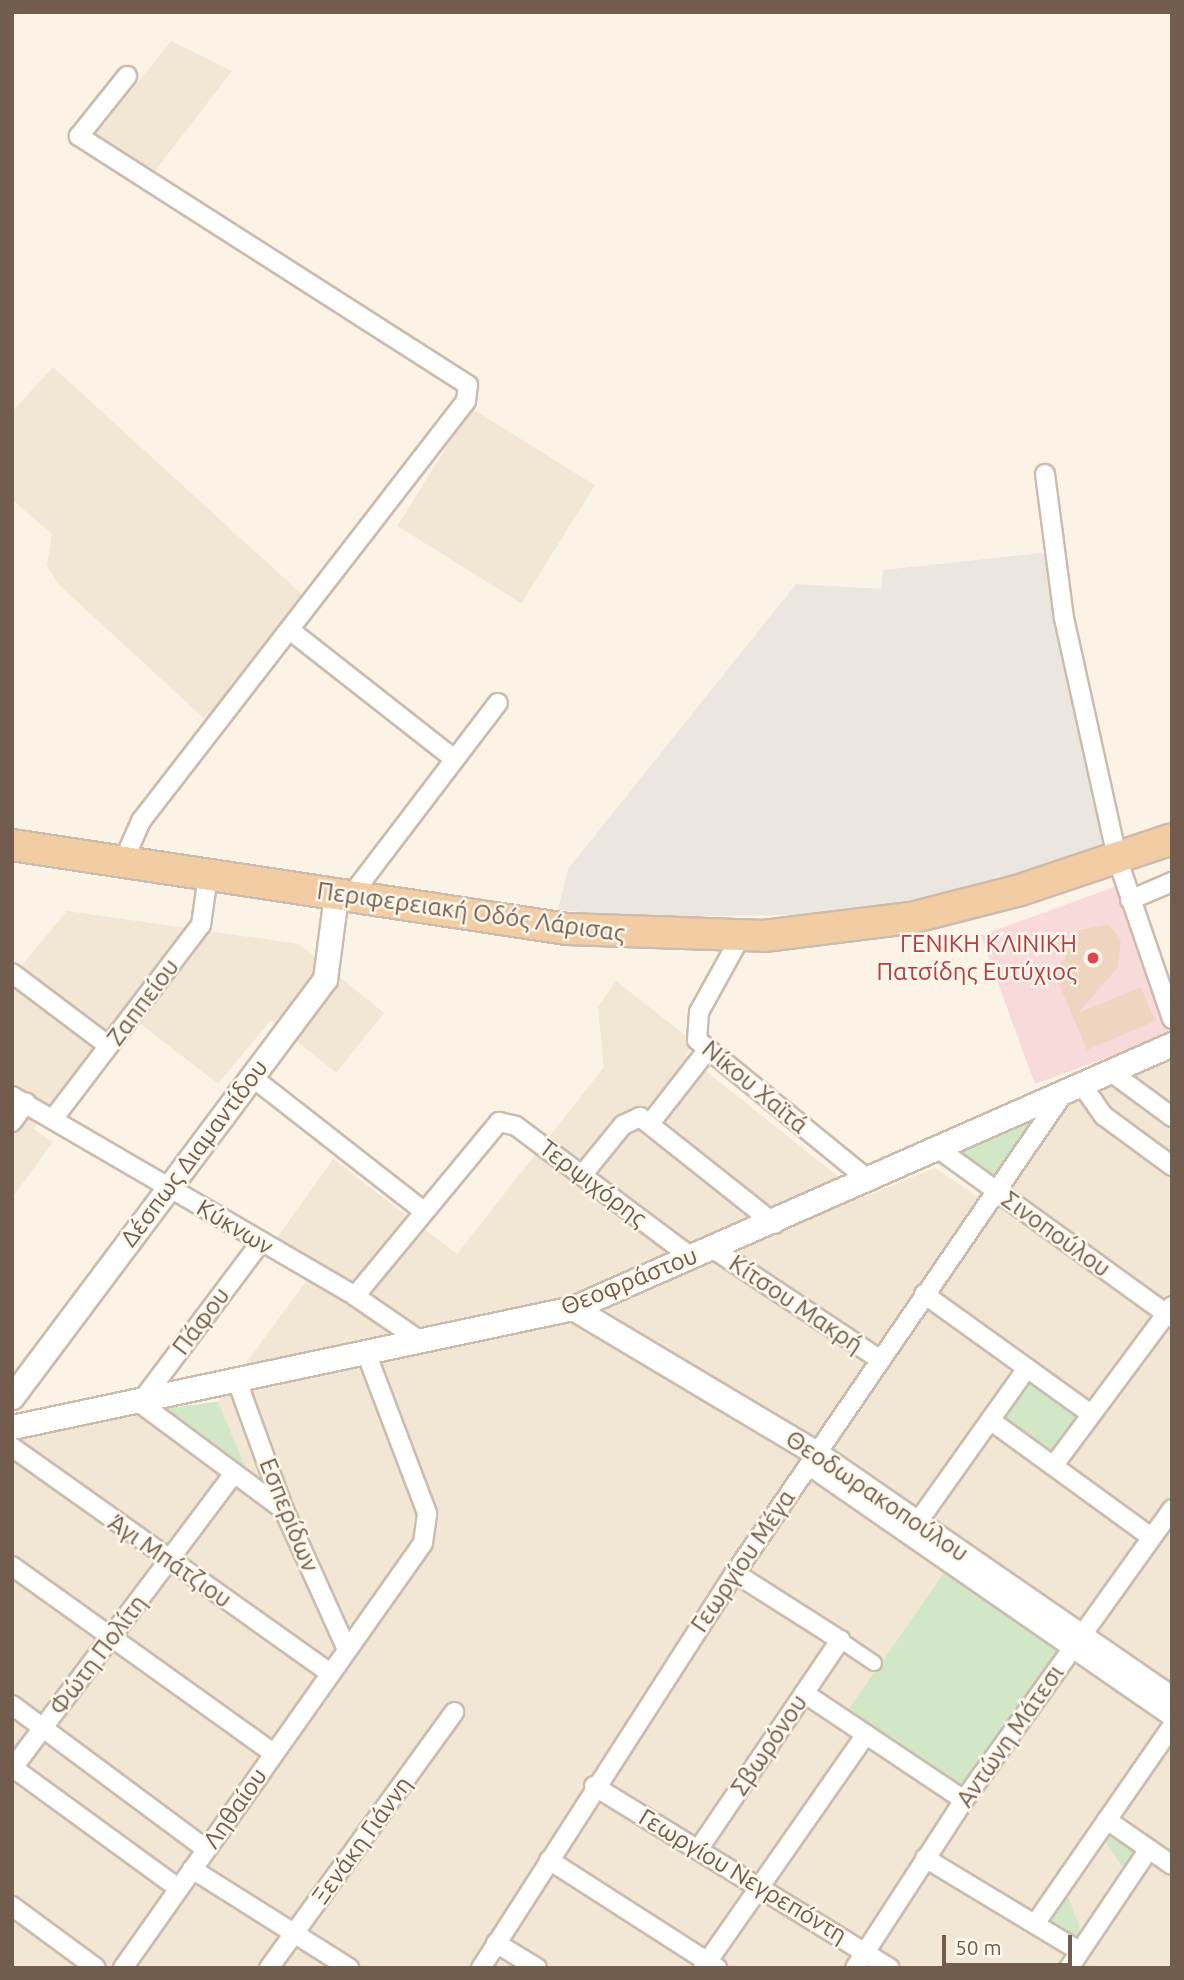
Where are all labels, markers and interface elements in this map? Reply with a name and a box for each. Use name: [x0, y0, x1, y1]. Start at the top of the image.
street label: Περιφερειακή Οδός Λάρισας: [315, 876, 627, 948]
place label: ΓΕΝΙΚΗ ΚΛΙΝΙΚΗ Πατσίδης Ευτύχιος: [877, 930, 1077, 986]
marker: ΓΕΝΙΚΗ ΚΛΙΝΙΚΗ Πατσίδης Ευτύχιος: [1083, 948, 1103, 968]
street label: Ζαππείου: [101, 953, 185, 1051]
street label: Νίκου Χαϊτά: [696, 1034, 814, 1140]
street label: Δέσπως Διαμαντίδου: [114, 1054, 274, 1252]
street label: Τερψιχόρης: [534, 1133, 652, 1233]
street label: Σινοπούλου: [996, 1185, 1116, 1283]
street label: Κύκνων: [192, 1193, 278, 1261]
street label: Θεοφράστου: [557, 1241, 701, 1321]
street label: Κίτσου Μακρή: [724, 1249, 868, 1359]
street label: Πάφου: [166, 1282, 236, 1360]
street label: Θεοδωρακοπούλου: [780, 1424, 974, 1568]
street label: Εσπερίδων: [253, 1454, 325, 1576]
street label: Γεωργίου Μέγα: [685, 1484, 801, 1638]
street label: Άγι Μπάτζιου: [103, 1508, 237, 1614]
street label: Φώτη Πολίτη: [43, 1589, 153, 1721]
street label: Αντώνη Μάτεσι: [950, 1659, 1070, 1813]
street label: Σβωρόνου: [725, 1689, 813, 1801]
street label: Ληθαίου: [197, 1762, 273, 1854]
street label: Ξενάκη Γιάννη: [306, 1771, 418, 1909]
street label: Γεωργίου Νεγρεπόντη: [634, 1803, 852, 1949]
scale bar: [946, 1920, 1076, 1964]
text: 50 m: [955, 1935, 1002, 1959]

